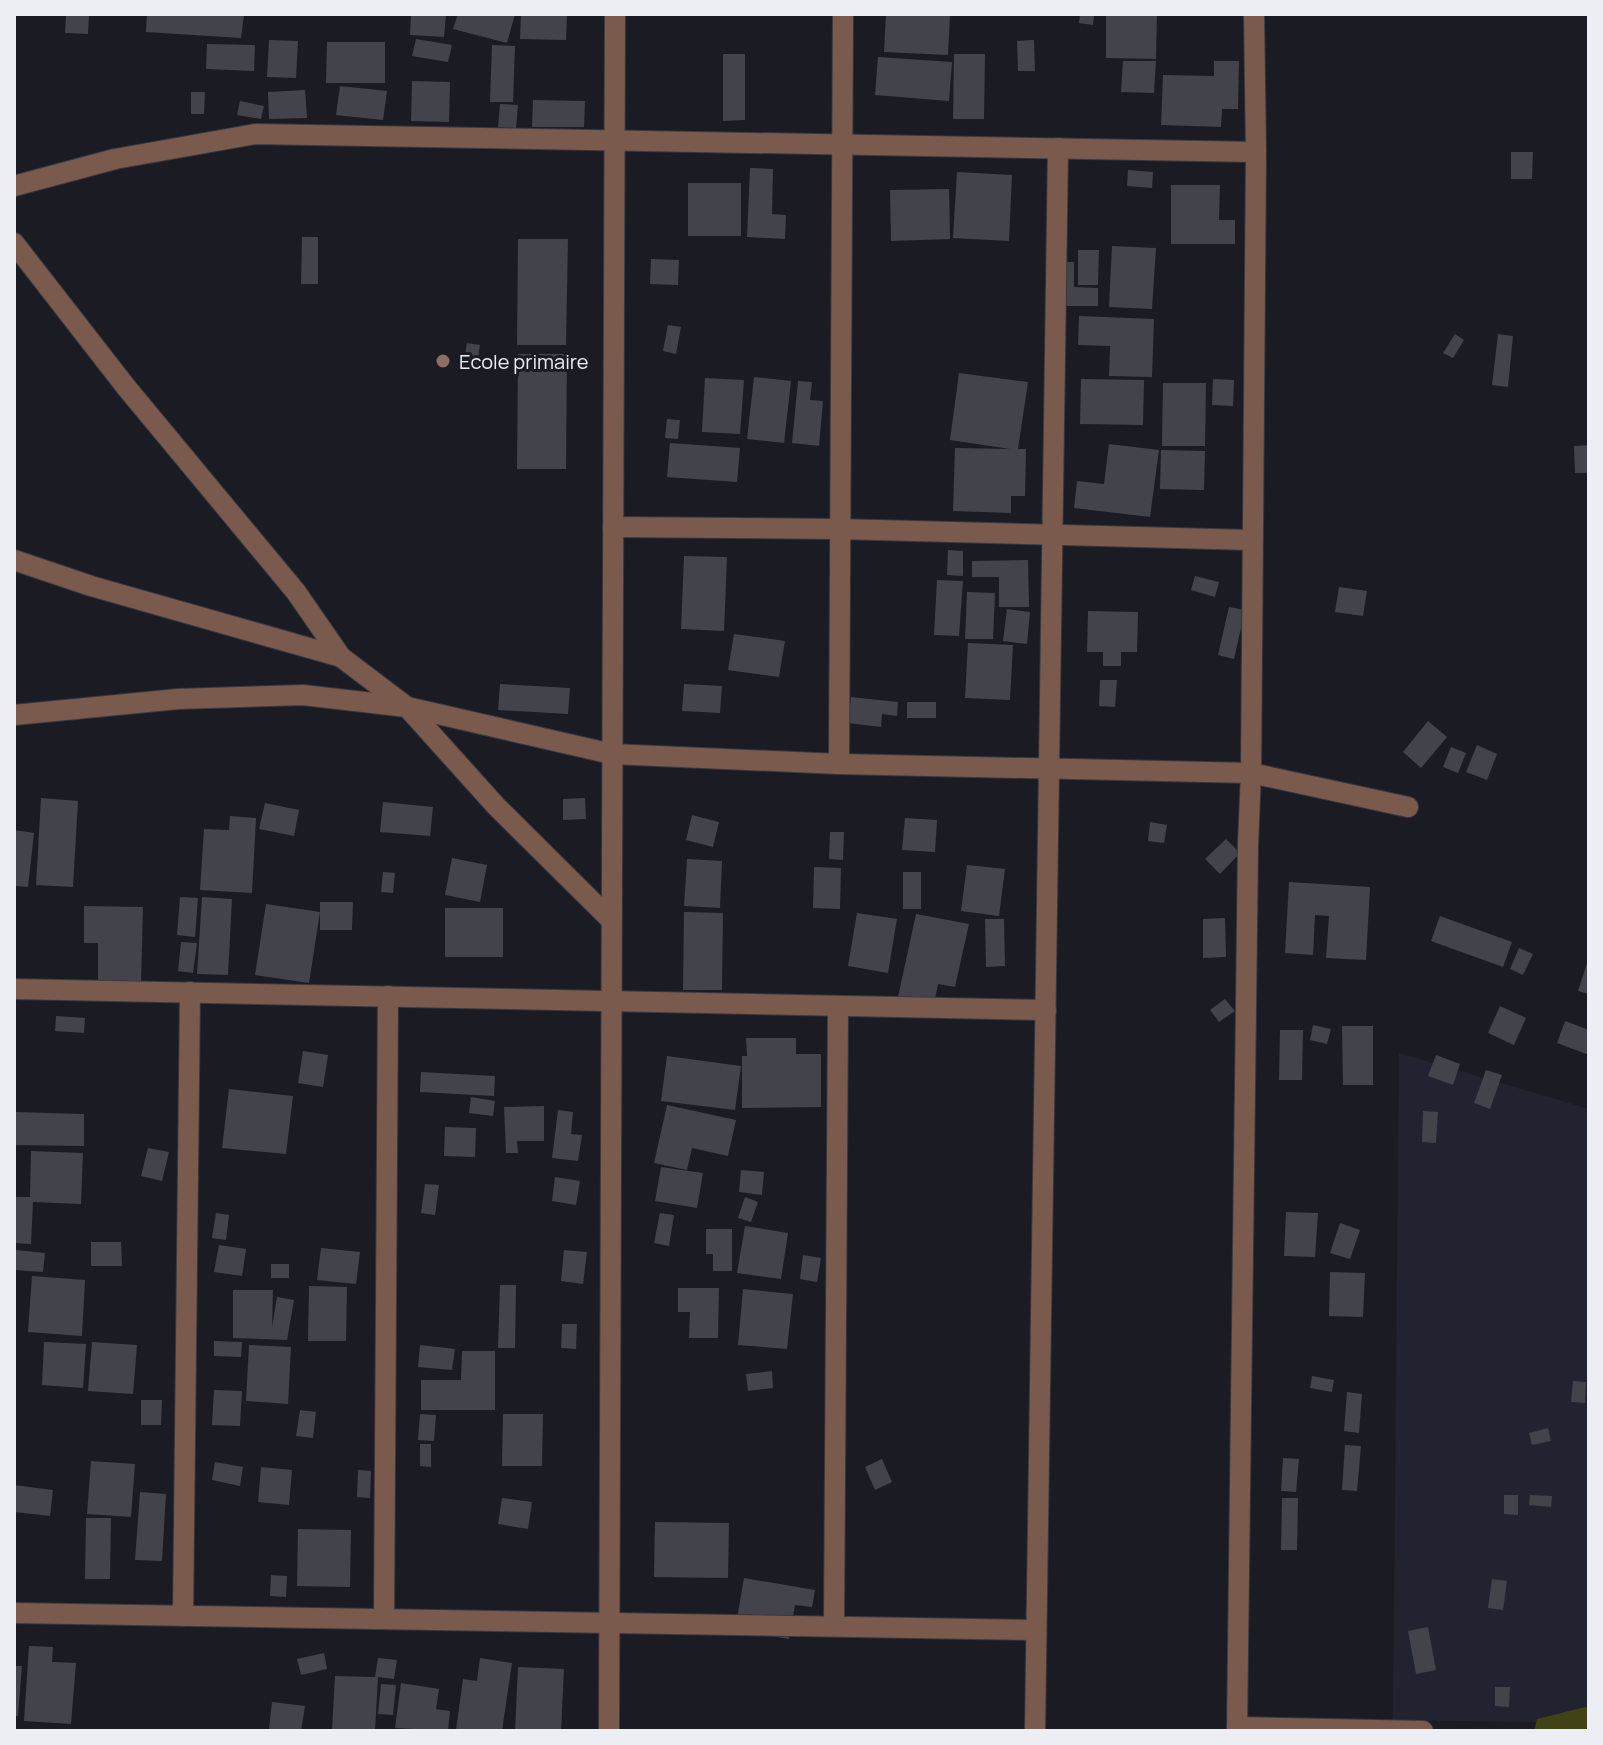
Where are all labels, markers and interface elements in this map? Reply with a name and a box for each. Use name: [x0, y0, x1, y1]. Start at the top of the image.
place label: Ecole primaire: [459, 348, 589, 375]
marker: Ecole primaire: [434, 352, 452, 370]

